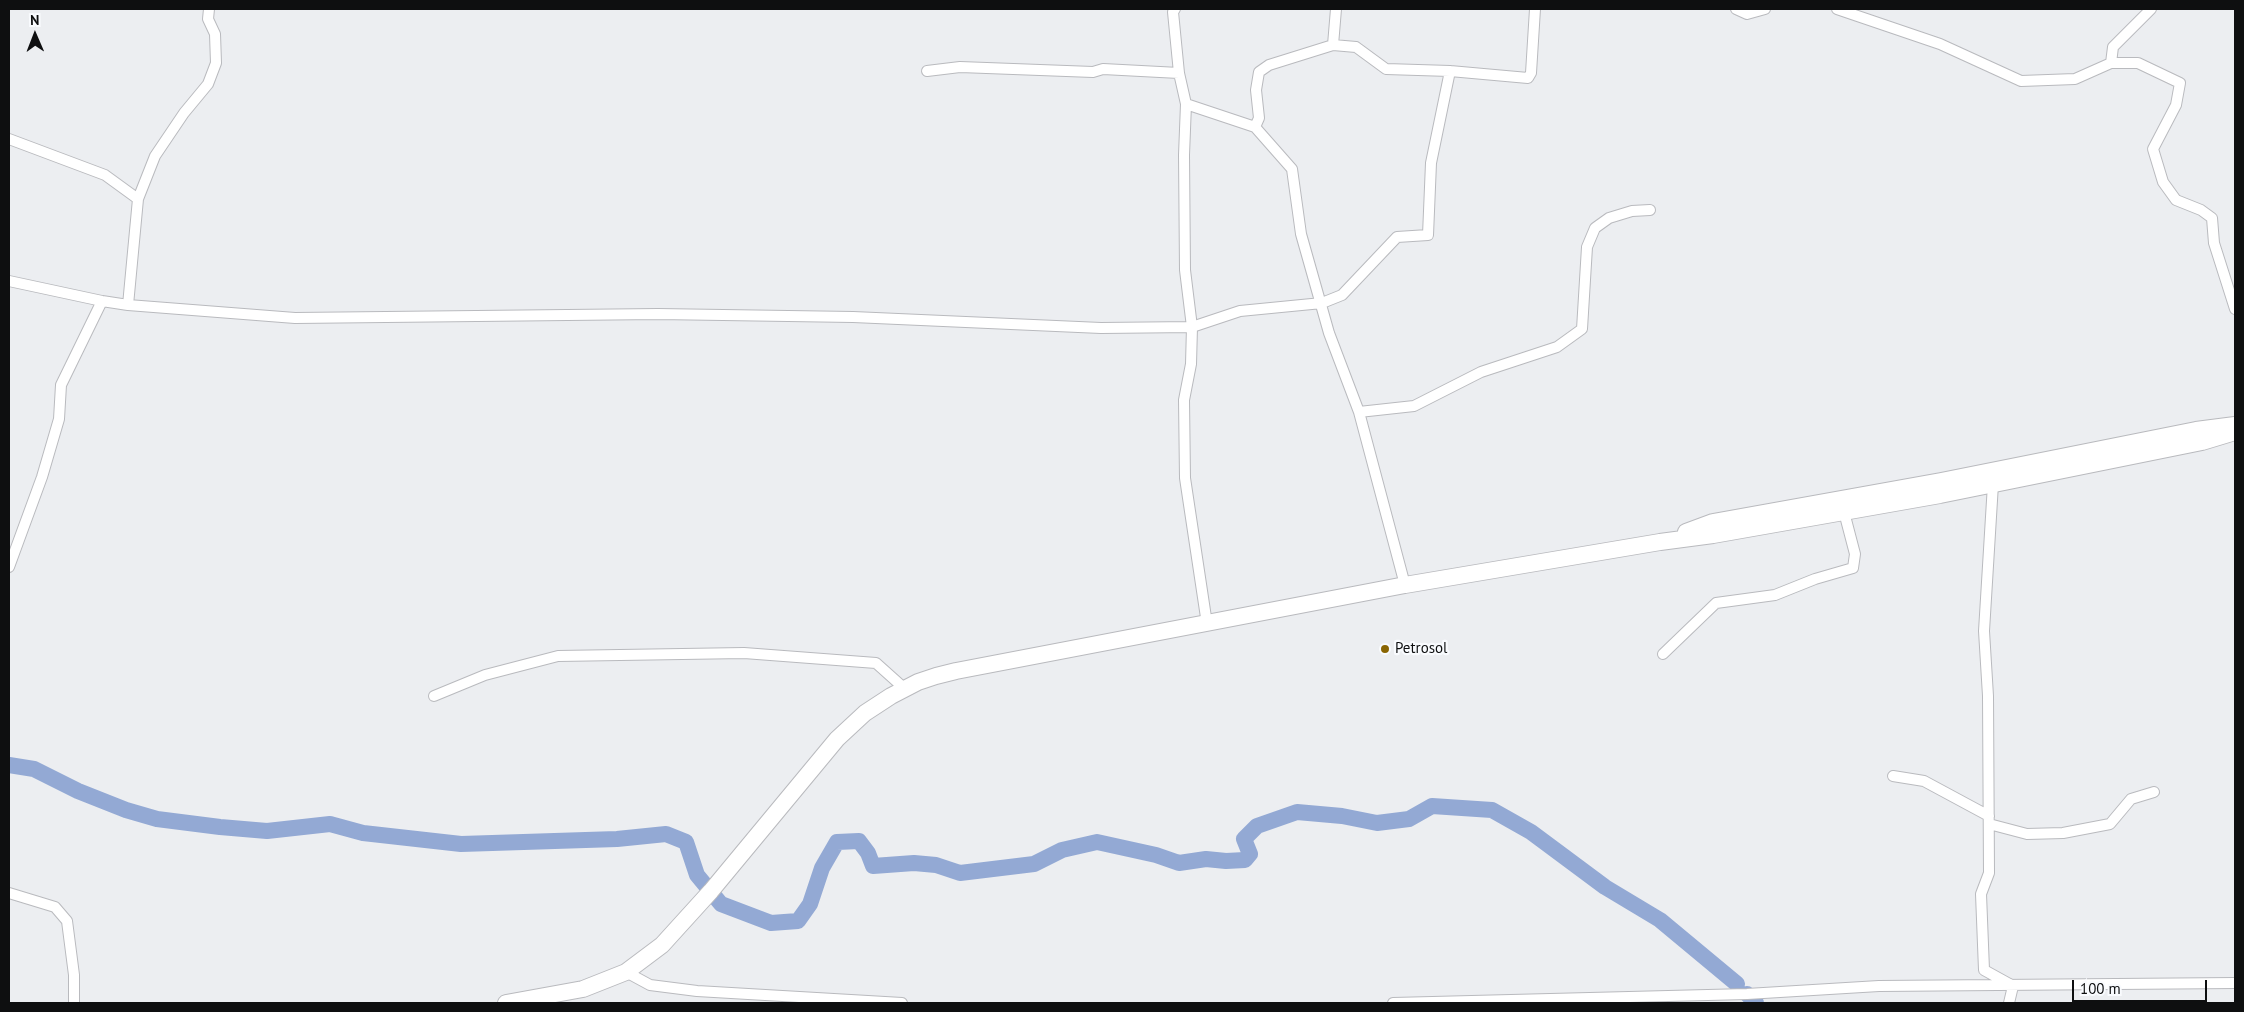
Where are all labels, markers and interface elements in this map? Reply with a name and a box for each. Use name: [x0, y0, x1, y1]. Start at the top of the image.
north arrow: [10, 10, 60, 60]
text: N: [30, 11, 39, 29]
place label: Petrosol: [1395, 640, 1447, 658]
marker: Petrosol: [1379, 643, 1391, 655]
scale bar: [2074, 970, 2209, 1002]
text: 100 m: [2080, 979, 2121, 998]

